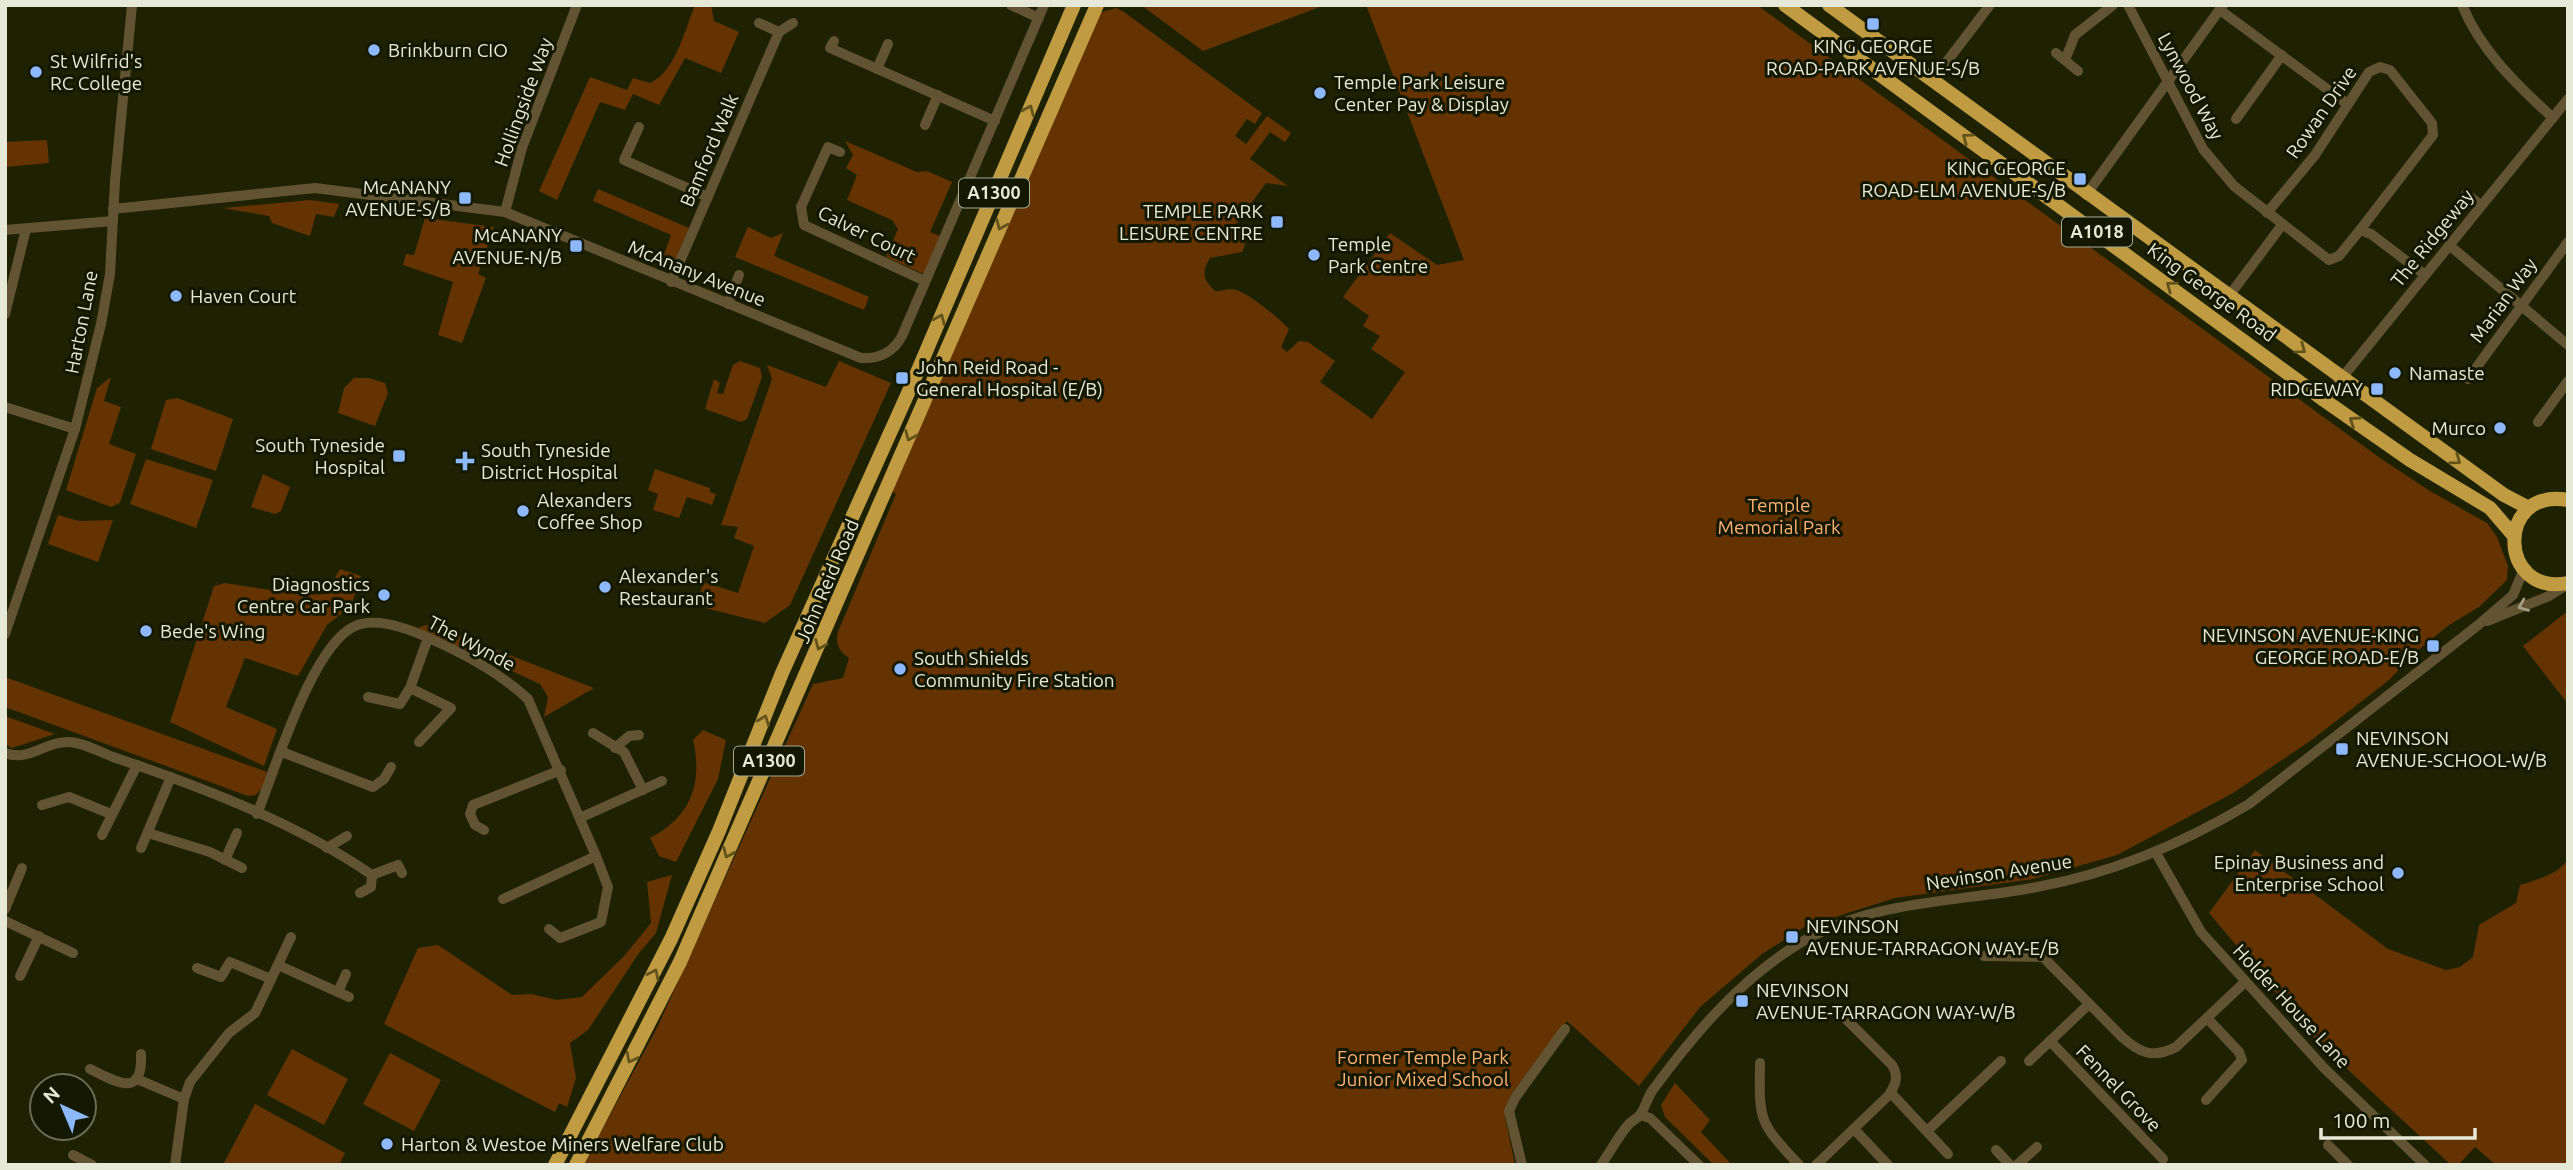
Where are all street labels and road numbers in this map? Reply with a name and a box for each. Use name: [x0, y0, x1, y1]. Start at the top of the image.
street label: Lynwood Way: [2154, 29, 2228, 143]
street label: Hollingside Way: [489, 35, 557, 169]
street label: Rowan Drive: [2281, 62, 2361, 162]
street label: Bamford Walk: [675, 90, 743, 210]
road number: A1300: [959, 178, 1029, 208]
street label: The Ridgeway: [2386, 185, 2478, 291]
street label: Calver Court: [815, 201, 920, 267]
road number: A1018: [2062, 218, 2132, 246]
street label: McAnany Avenue: [625, 235, 769, 311]
street label: King George Road: [2143, 238, 2281, 346]
street label: Marian Way: [2465, 253, 2541, 347]
street label: Harton Lane: [60, 268, 102, 376]
street label: John Reid Road: [791, 516, 863, 646]
street label: The Wynde: [425, 611, 519, 675]
road number: A1300: [734, 746, 804, 776]
street label: Nevinson Avenue: [1924, 850, 2074, 894]
street label: Holder House Lane: [2229, 939, 2355, 1073]
street label: Fennel Grove: [2072, 1040, 2166, 1136]

